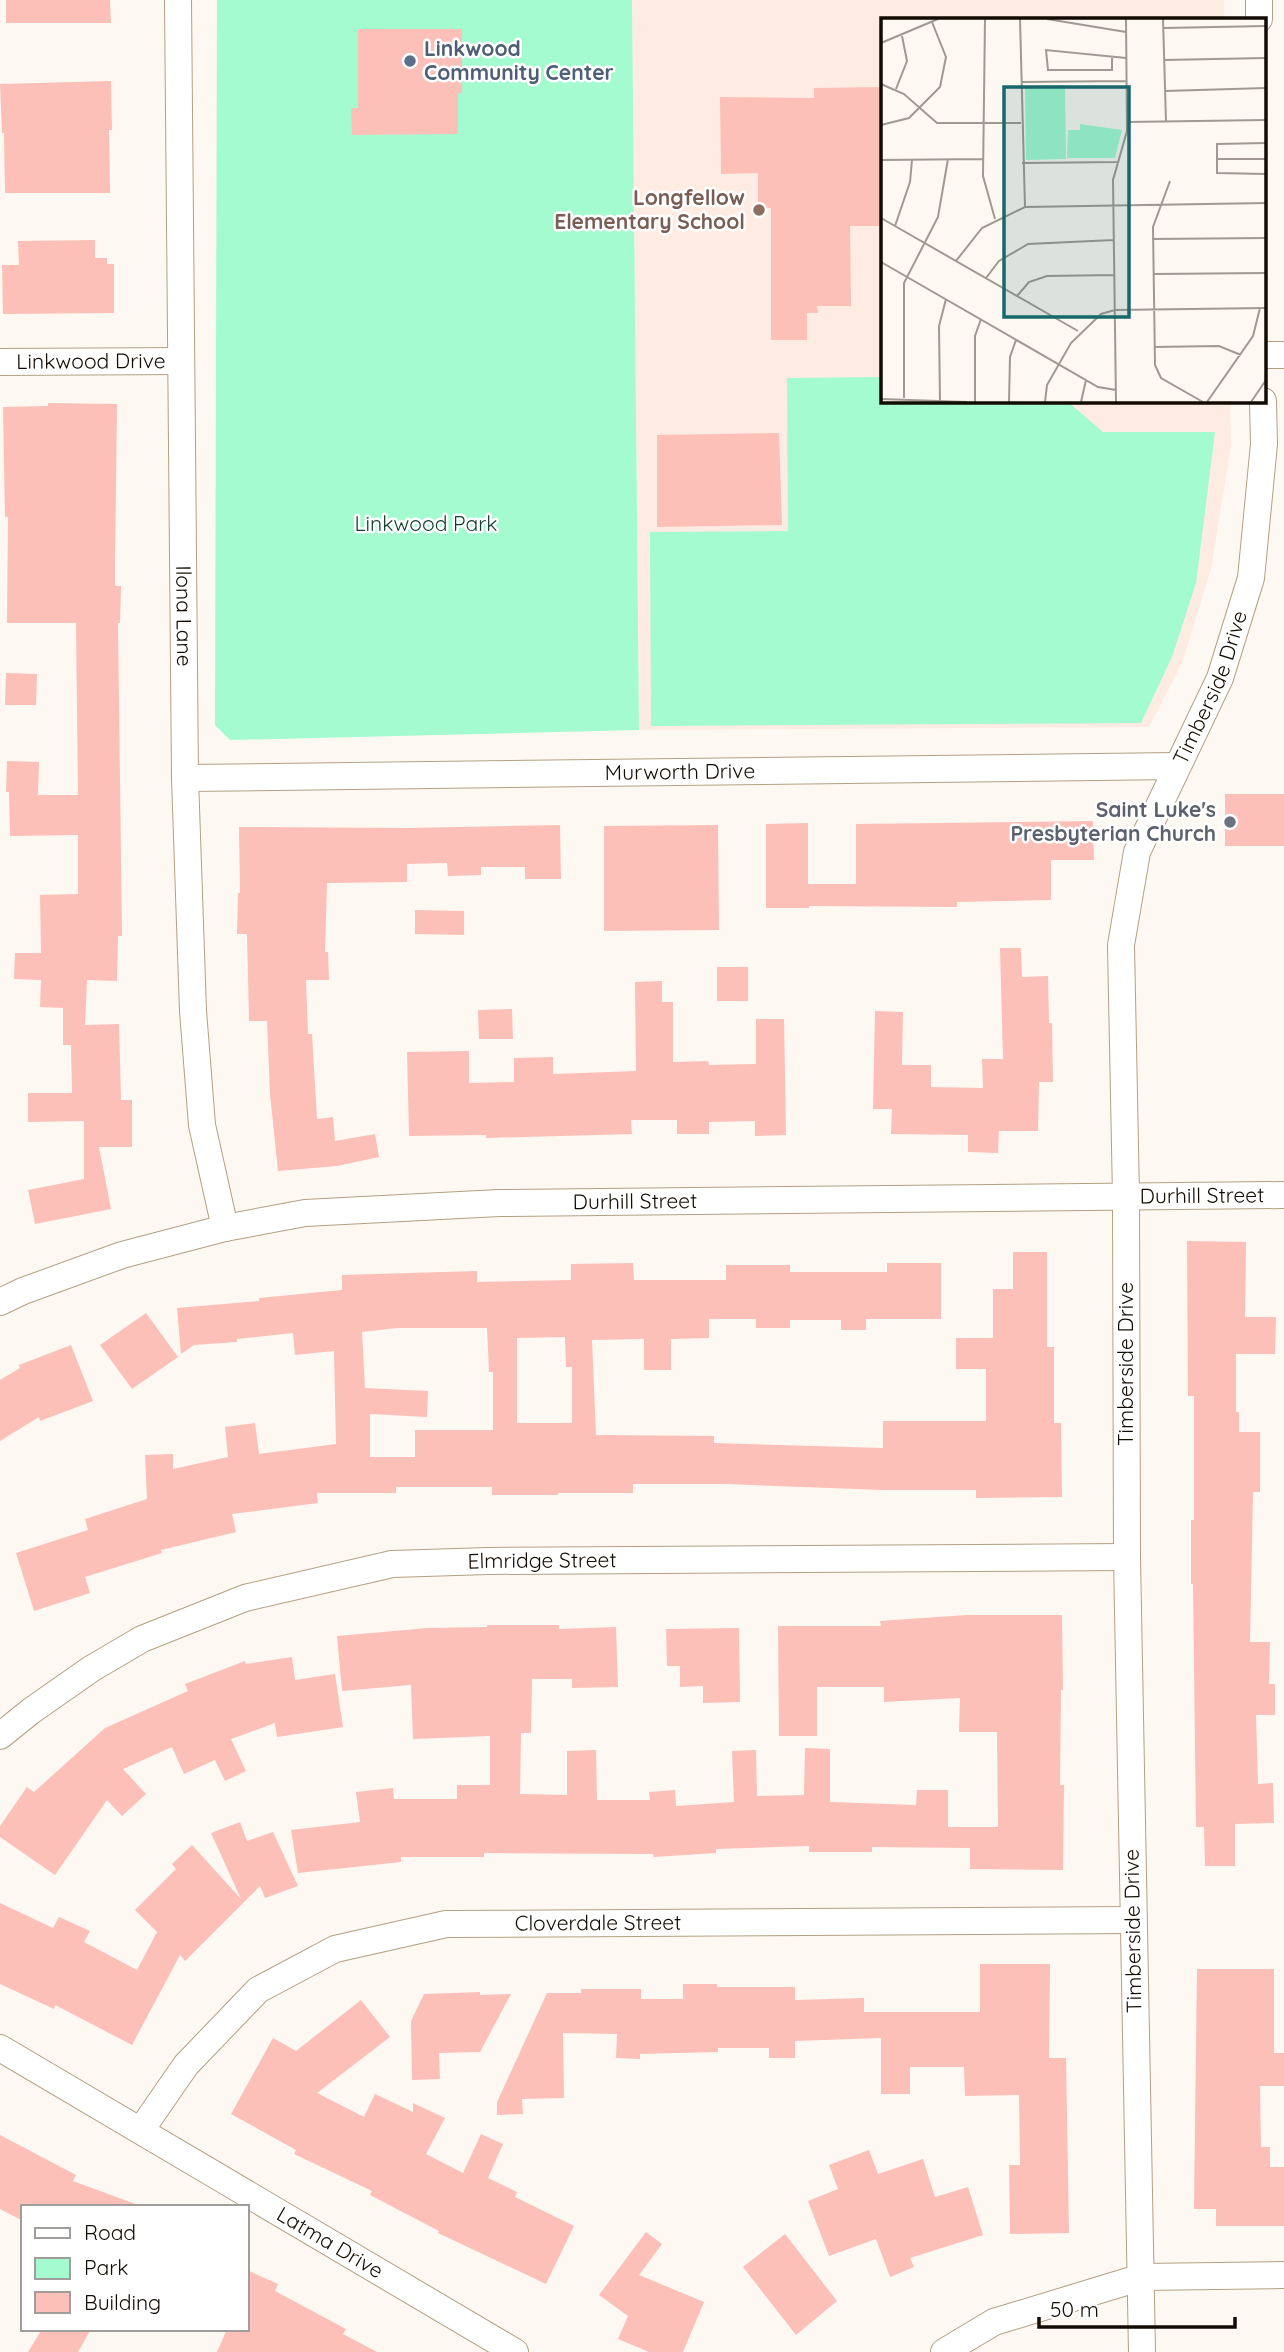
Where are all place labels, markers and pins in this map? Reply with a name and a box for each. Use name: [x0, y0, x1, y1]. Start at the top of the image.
place label: Linkwood Community Center: [424, 35, 614, 85]
marker: Linkwood Community Center: [402, 53, 418, 69]
place label: Longfellow Elementary School: [554, 184, 745, 234]
marker: Longfellow Elementary School: [751, 202, 767, 218]
place label: Saint Luke's Presbyterian Church: [1010, 796, 1216, 846]
marker: Saint Luke's Presbyterian Church: [1222, 814, 1238, 830]

